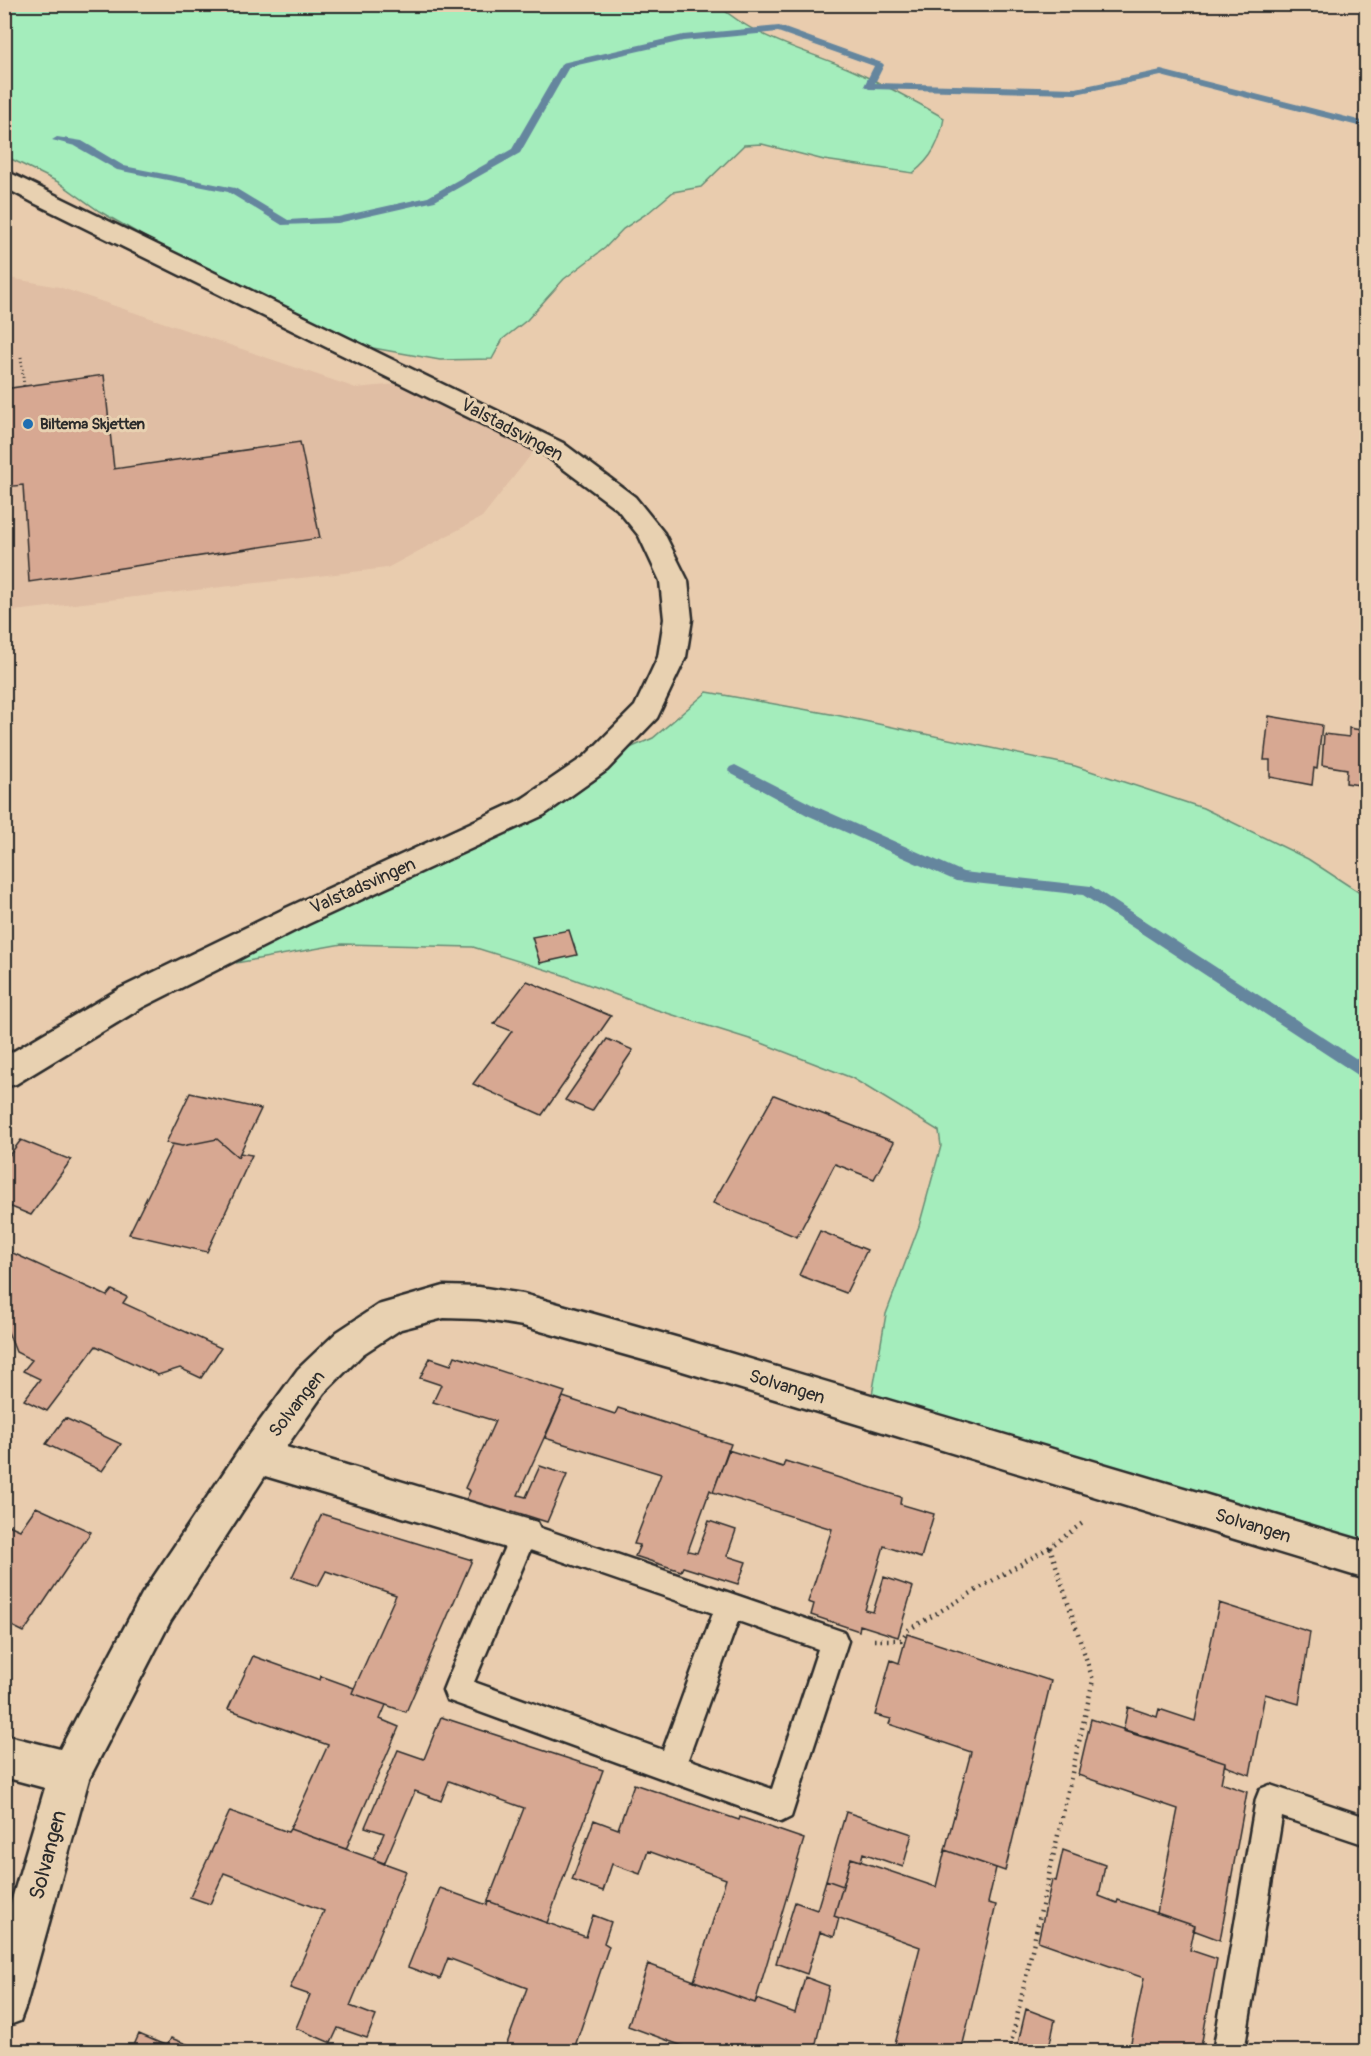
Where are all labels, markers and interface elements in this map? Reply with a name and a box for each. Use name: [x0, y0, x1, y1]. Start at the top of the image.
street label: Valstadsvingen: [457, 393, 567, 467]
place label: Biltema Skjetten: [40, 415, 146, 434]
marker: Biltema Skjetten: [21, 417, 35, 431]
street label: Valstadsvingen: [307, 853, 419, 919]
street label: Solvangen: [746, 1365, 828, 1409]
street label: Solvangen: [264, 1366, 330, 1442]
street label: Solvangen: [1212, 1504, 1294, 1548]
street label: Solvangen: [23, 1807, 73, 1903]

